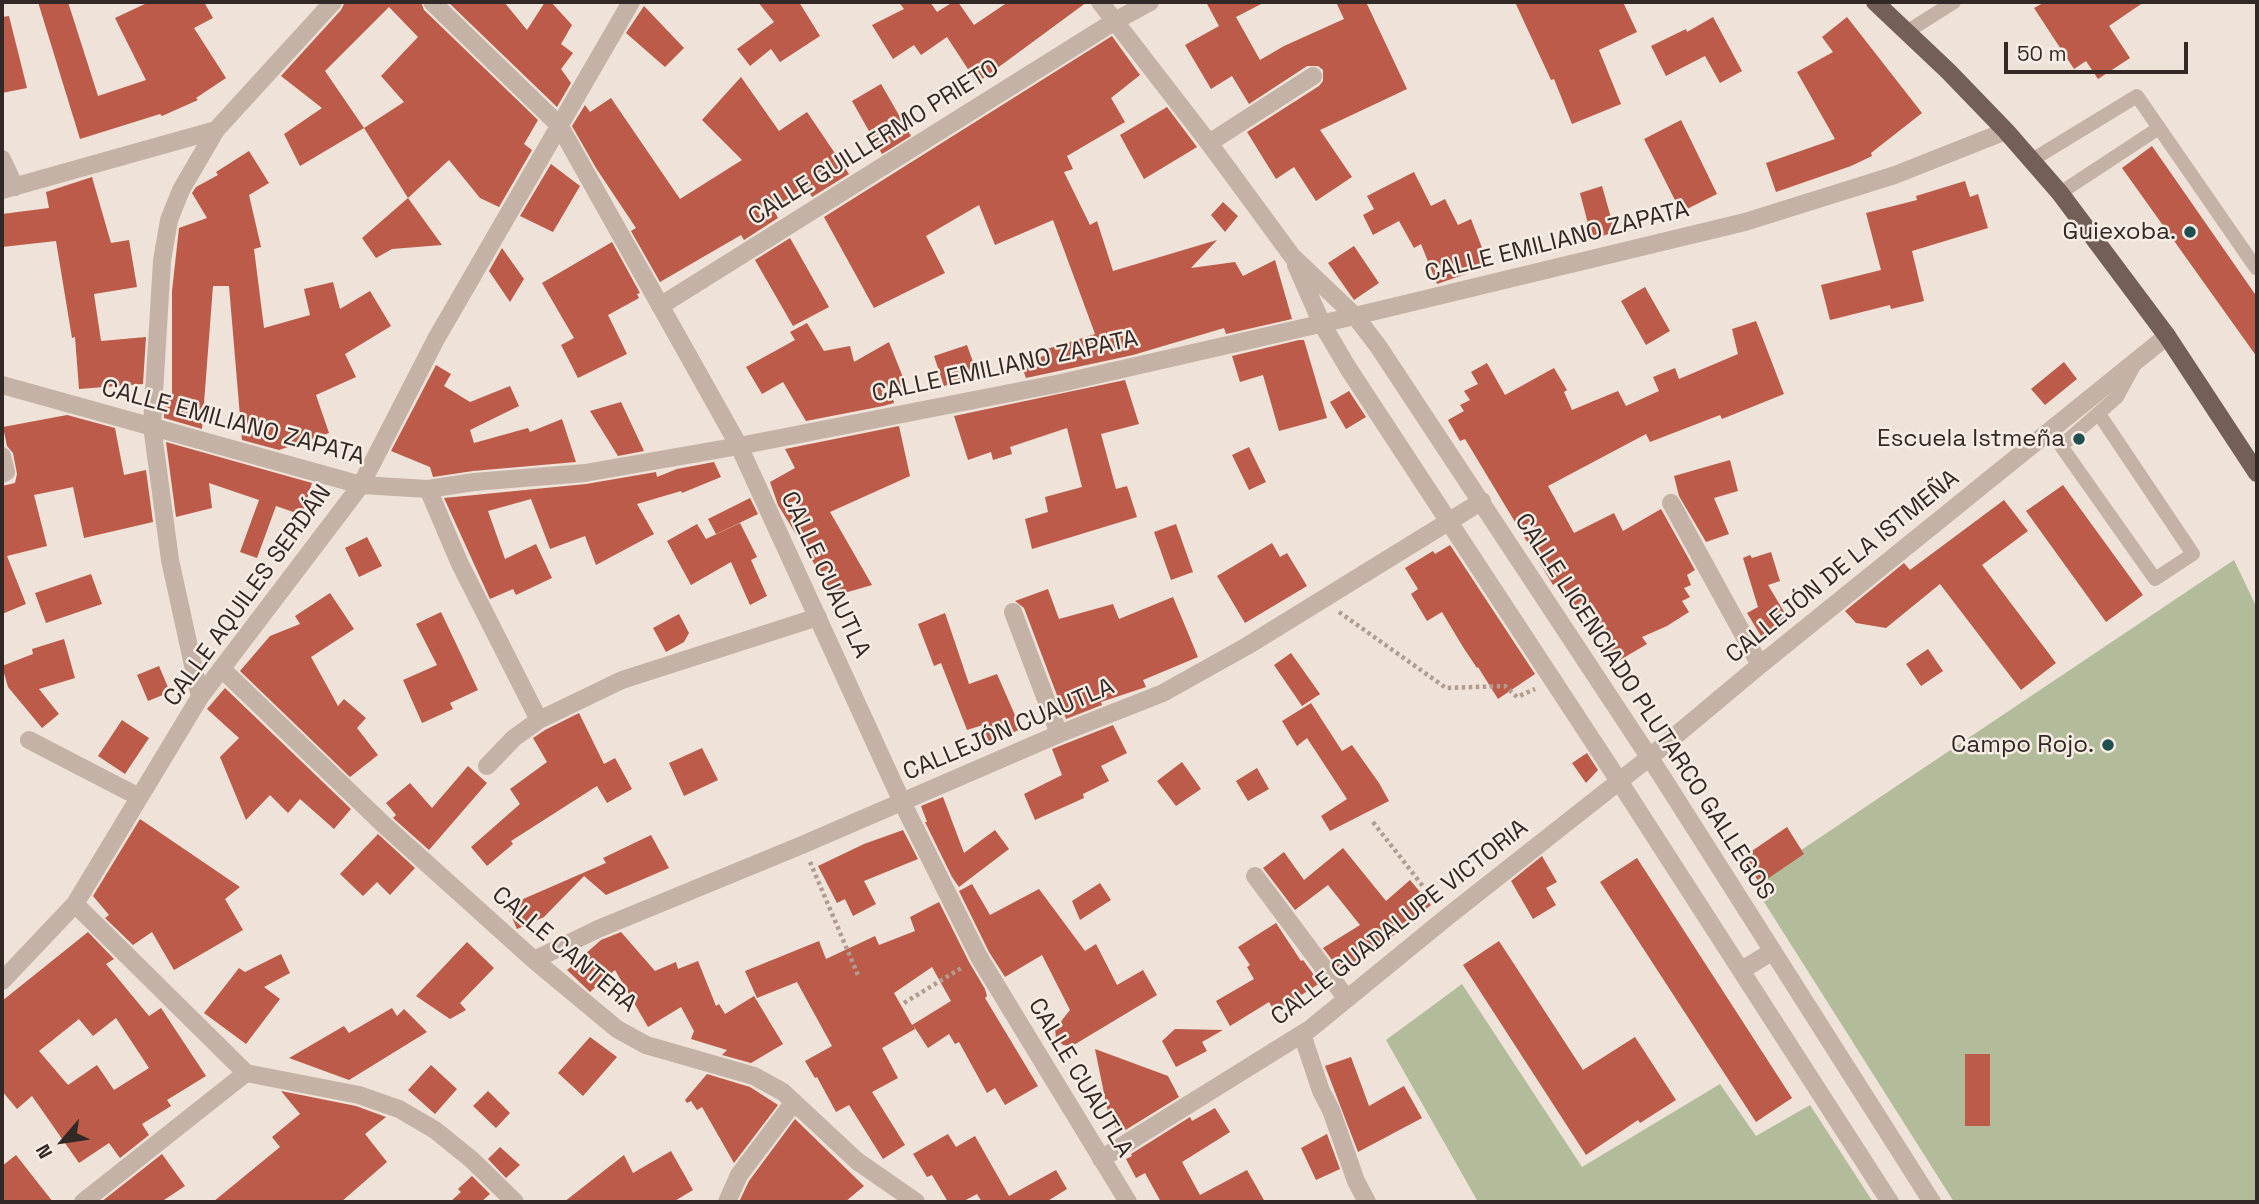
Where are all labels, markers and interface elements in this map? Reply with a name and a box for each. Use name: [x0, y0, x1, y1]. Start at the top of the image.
scale bar: [2007, 28, 2191, 72]
text: 50 m: [2017, 40, 2067, 67]
street label: CALLE GUILLERMO PRIETO: [743, 54, 1005, 232]
street label: CALLE EMILIANO ZAPATA: [1422, 195, 1692, 289]
place label: Guiexoba.: [2063, 218, 2176, 246]
marker: Guiexoba.: [2182, 224, 2198, 240]
street label: CALLE EMILIANO ZAPATA: [869, 325, 1141, 409]
street label: CALLE EMILIANO ZAPATA: [98, 374, 368, 472]
place label: Escuela Istmeña: [1877, 425, 2065, 453]
marker: Escuela Istmeña: [2071, 431, 2087, 447]
street label: CALLEJÓN DE LA ISTMEÑA: [1721, 464, 1965, 670]
street label: CALLE AQUILES SERDÁN: [158, 480, 338, 712]
street label: CALLE CUAUTLA: [774, 487, 876, 663]
street label: CALLE LICENCIADO PLUTARCO GALLEGOS: [1508, 508, 1780, 906]
street label: CALLEJÓN CUAUTLA: [899, 673, 1119, 787]
place label: Campo Rojo.: [1951, 731, 2094, 759]
marker: Campo Rojo.: [2100, 737, 2116, 753]
street label: CALLE GUADALUPE VICTORIA: [1266, 814, 1534, 1032]
street label: CALLE CANTERA: [486, 881, 642, 1019]
street label: CALLE CUAUTLA: [1021, 993, 1139, 1163]
north arrow: [28, 1106, 98, 1176]
text: N: [30, 1140, 58, 1163]

